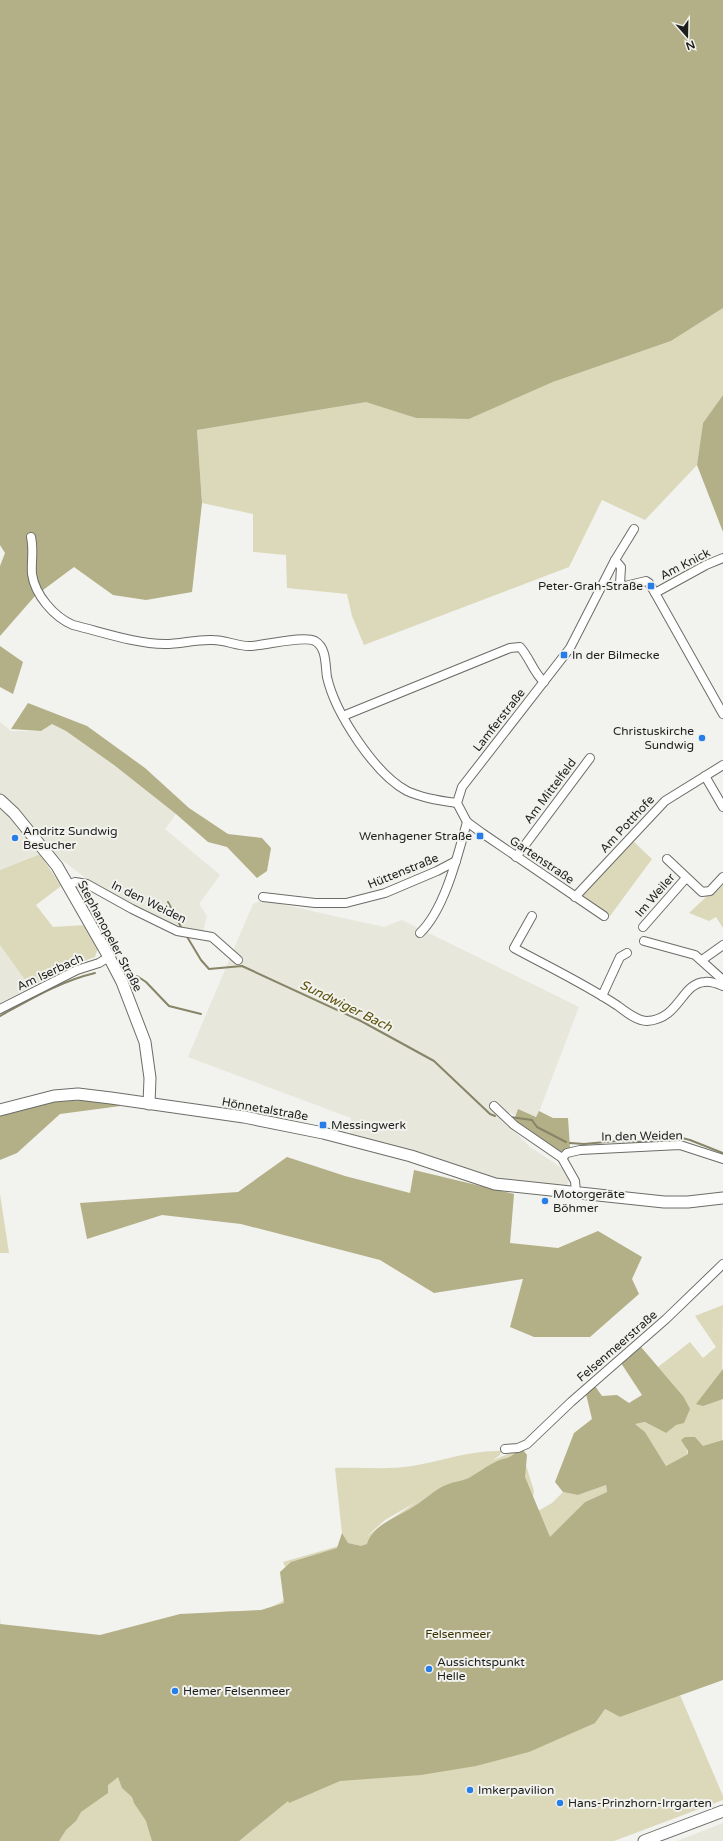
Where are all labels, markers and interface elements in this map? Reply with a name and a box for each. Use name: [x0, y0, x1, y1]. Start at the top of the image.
north arrow: [667, 16, 707, 56]
text: N: [684, 37, 697, 53]
street label: Am Knick: [658, 545, 713, 583]
place label: Peter-Grah-Straße: [538, 579, 643, 593]
marker: Peter-Grah-Straße: [646, 581, 656, 591]
place label: In der Bilmecke: [572, 648, 660, 662]
marker: In der Bilmecke: [559, 650, 569, 660]
street label: Lamferstraße: [470, 686, 528, 754]
place label: Christuskirche Sundwig: [613, 724, 694, 752]
marker: Christuskirche Sundwig: [697, 733, 707, 743]
street label: Am Mittelfeld: [521, 756, 579, 826]
street label: Am Potthofe: [597, 792, 657, 855]
place label: Andritz Sundwig Besucher: [23, 824, 118, 852]
place label: Wenhagener Straße: [359, 829, 472, 843]
marker: Wenhagener Straße: [475, 831, 485, 841]
marker: Andritz Sundwig Besucher: [10, 833, 20, 843]
street label: Gartenstraße: [507, 833, 577, 887]
street label: Hüttenstraße: [366, 850, 441, 892]
street label: Im Weiler: [632, 870, 678, 920]
street label: Stephanopeler Straße: [75, 878, 145, 994]
street label: In den Weiden: [109, 878, 189, 926]
street label: Am Iserbach: [15, 951, 85, 993]
water label: Sundwiger Bach: [297, 977, 396, 1036]
street label: Hönnetalstraße: [221, 1094, 310, 1124]
place label: Messingwerk: [331, 1118, 406, 1132]
marker: Messingwerk: [318, 1120, 328, 1130]
street label: In den Weiden: [601, 1128, 683, 1144]
place label: Motorgeräte Böhmer: [553, 1187, 625, 1215]
marker: Motorgeräte Böhmer: [540, 1196, 550, 1206]
street label: Felsenmeerstraße: [574, 1307, 660, 1385]
park label: Felsenmeer: [425, 1627, 491, 1641]
place label: Aussichtspunkt Helle: [437, 1655, 525, 1683]
marker: Aussichtspunkt Helle: [424, 1664, 434, 1674]
place label: Hemer Felsenmeer: [183, 1684, 290, 1698]
marker: Hemer Felsenmeer: [170, 1686, 180, 1696]
place label: Imkerpavilion: [478, 1783, 554, 1797]
marker: Imkerpavilion: [465, 1785, 475, 1795]
place label: Hans-Prinzhorn-Irrgarten: [568, 1796, 712, 1810]
marker: Hans-Prinzhorn-Irrgarten: [555, 1798, 565, 1808]

